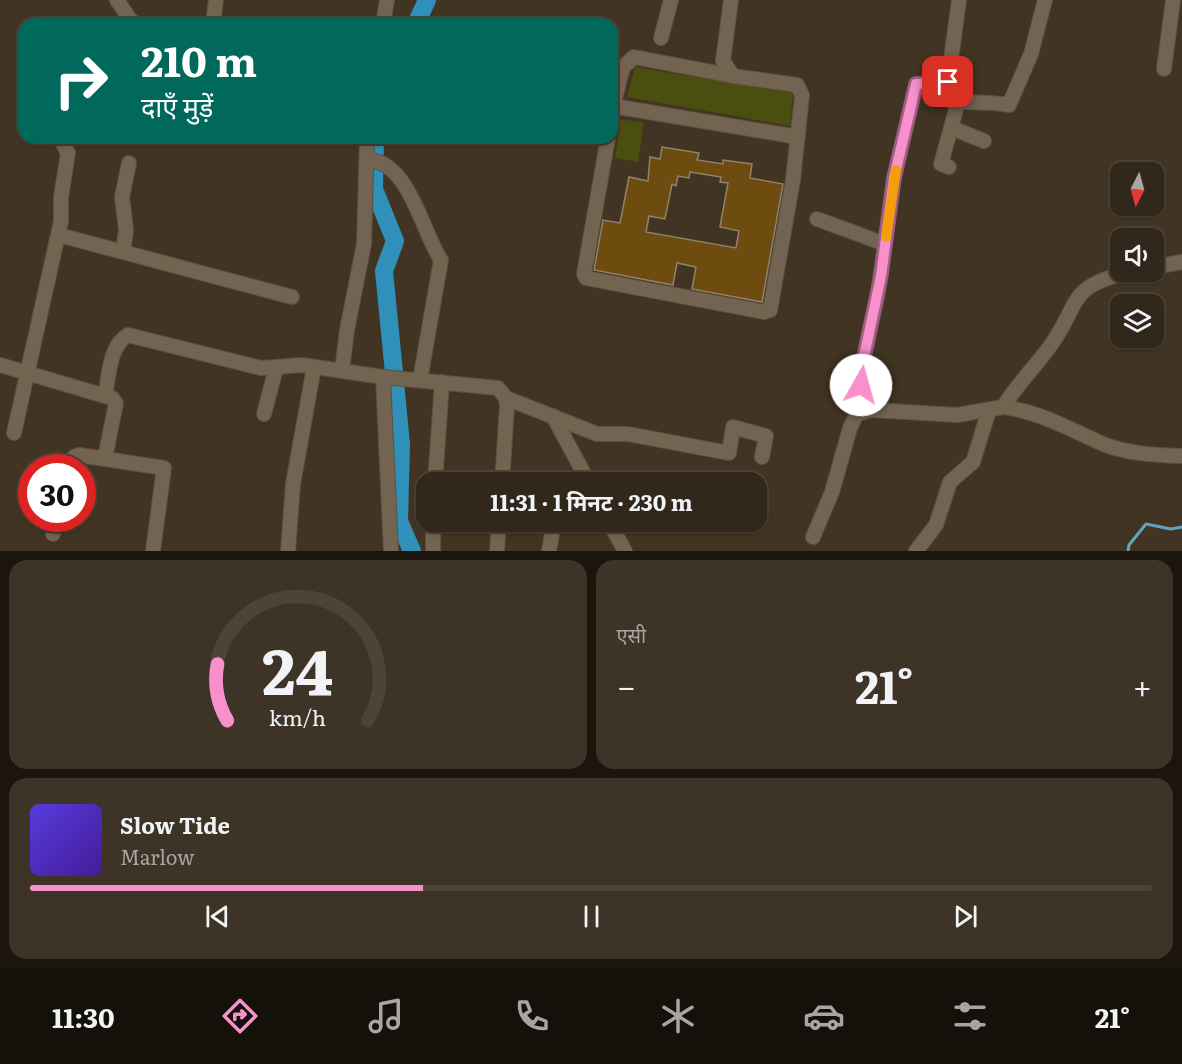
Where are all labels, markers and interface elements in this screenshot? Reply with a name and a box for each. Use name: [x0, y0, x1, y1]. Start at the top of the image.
text: 210 m: [141, 28, 257, 90]
icon: right: [42, 42, 120, 120]
pin: [922, 56, 973, 107]
icon: arrive: [931, 65, 964, 98]
text: दाएँ मुड़ें: [141, 85, 213, 125]
north arrow: [1110, 162, 1164, 216]
map controls: [1110, 162, 1164, 348]
button: sound: [1110, 228, 1164, 282]
button: layers: [1110, 294, 1164, 348]
position arrow: [829, 353, 893, 417]
speed limit sign: 30: [18, 454, 96, 532]
text: 11:31 · 1 मिनट · 230 m: [490, 485, 693, 518]
text: एसी: [617, 619, 646, 649]
text: 24: [262, 622, 333, 714]
text: 21°: [855, 651, 914, 718]
text: −: [617, 660, 636, 709]
text: +: [1133, 660, 1152, 709]
text: km/h: [269, 702, 326, 734]
text: Slow Tide: [120, 808, 230, 841]
text: Marlow: [120, 841, 195, 871]
icon: previous: [201, 900, 234, 933]
icon: pause: [575, 900, 608, 933]
icon: next: [949, 900, 982, 933]
icon: directions: [219, 995, 261, 1037]
icon: music: [365, 995, 407, 1037]
icon: phone: [511, 995, 553, 1037]
icon: climate: [657, 995, 699, 1037]
icon: car: [803, 995, 845, 1037]
icon: filters: [949, 995, 991, 1037]
text: 11:30: [52, 996, 115, 1036]
text: 21°: [1095, 996, 1130, 1036]

